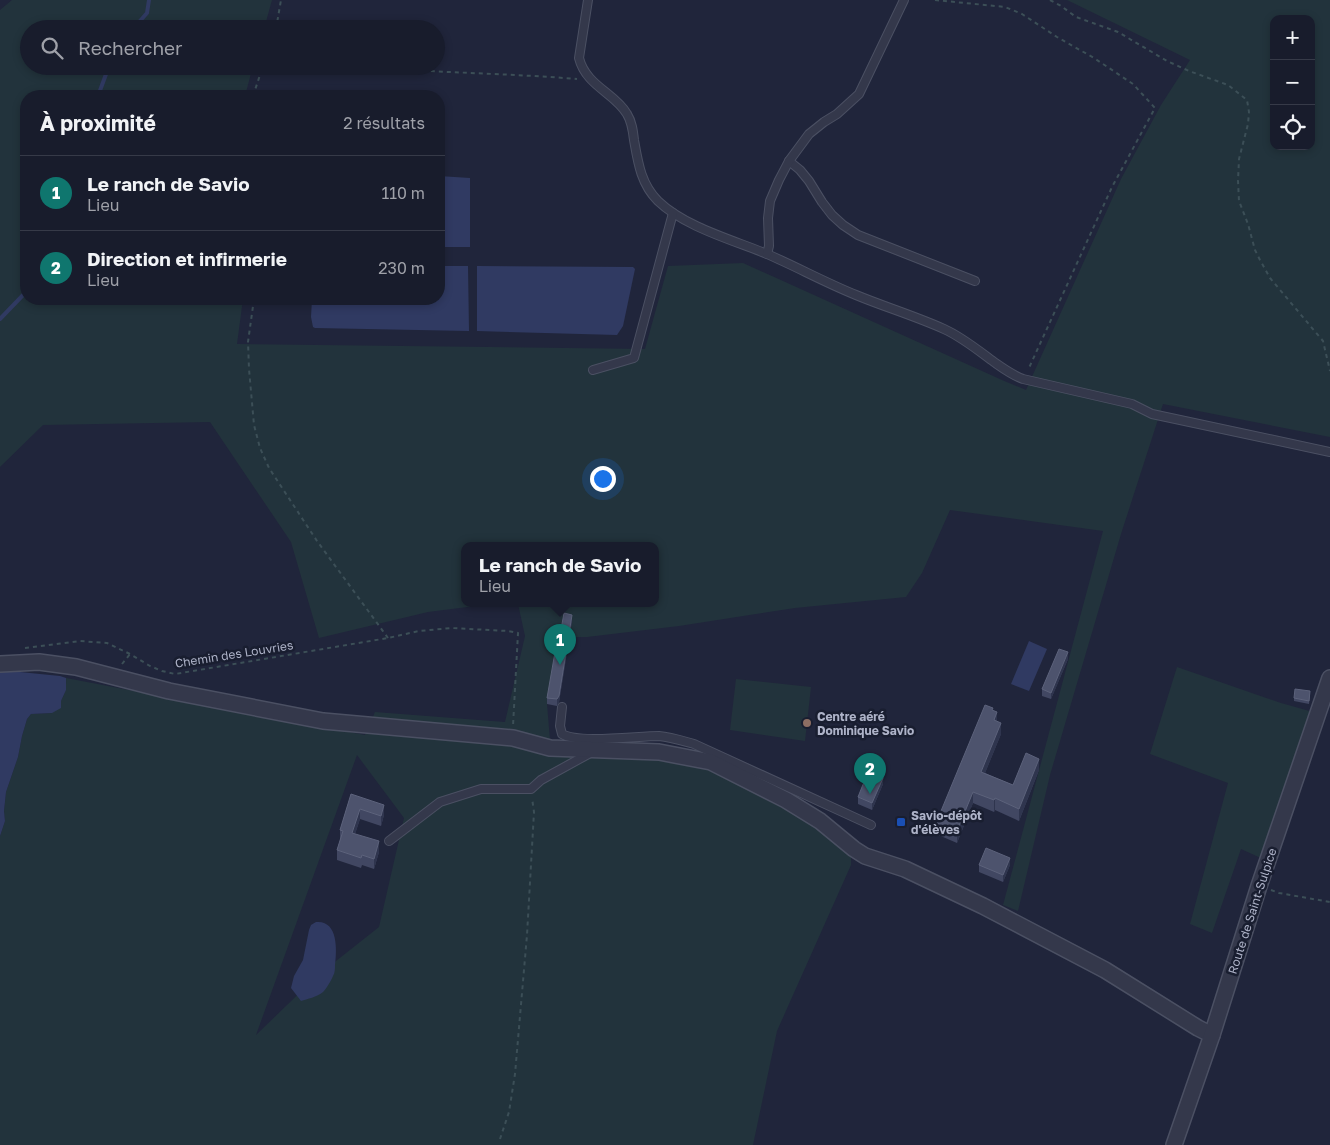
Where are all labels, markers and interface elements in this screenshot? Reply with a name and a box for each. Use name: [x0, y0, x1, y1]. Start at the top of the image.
map controls: [1270, 15, 1315, 150]
button: +: [1270, 15, 1315, 60]
search box: [20, 20, 445, 75]
icon: search: [38, 34, 66, 62]
text: Rechercher: [78, 36, 183, 59]
button: −: [1270, 60, 1315, 105]
button: locate: [1270, 105, 1315, 150]
text: À proximité: [40, 110, 156, 136]
text: 2 résultats: [343, 113, 425, 133]
text: Le ranch de Savio: [87, 172, 250, 195]
text: 1: [52, 183, 60, 203]
text: 110 m: [381, 183, 425, 203]
text: Lieu: [87, 195, 119, 215]
text: Direction et infirmerie: [87, 247, 287, 270]
text: 2: [51, 258, 61, 278]
text: 230 m: [378, 258, 425, 278]
text: Lieu: [87, 270, 119, 290]
your location: [590, 466, 616, 492]
popup: [461, 542, 659, 607]
text: Le ranch de Savio: [479, 553, 641, 576]
text: Lieu: [479, 576, 511, 596]
pin: 1: [544, 624, 576, 665]
street label: Chemin des Louvries: [174, 637, 294, 671]
place label: Centre aéré Dominique Savio: [817, 709, 914, 738]
marker: Centre aéré Dominique Savio: [801, 717, 813, 729]
pin: 2: [854, 753, 886, 794]
place label: Savio-dépôt d'élèves: [911, 808, 982, 837]
marker: Savio-dépôt d'élèves: [895, 816, 907, 828]
street label: Route de Saint-Sulpice: [1225, 846, 1279, 976]

